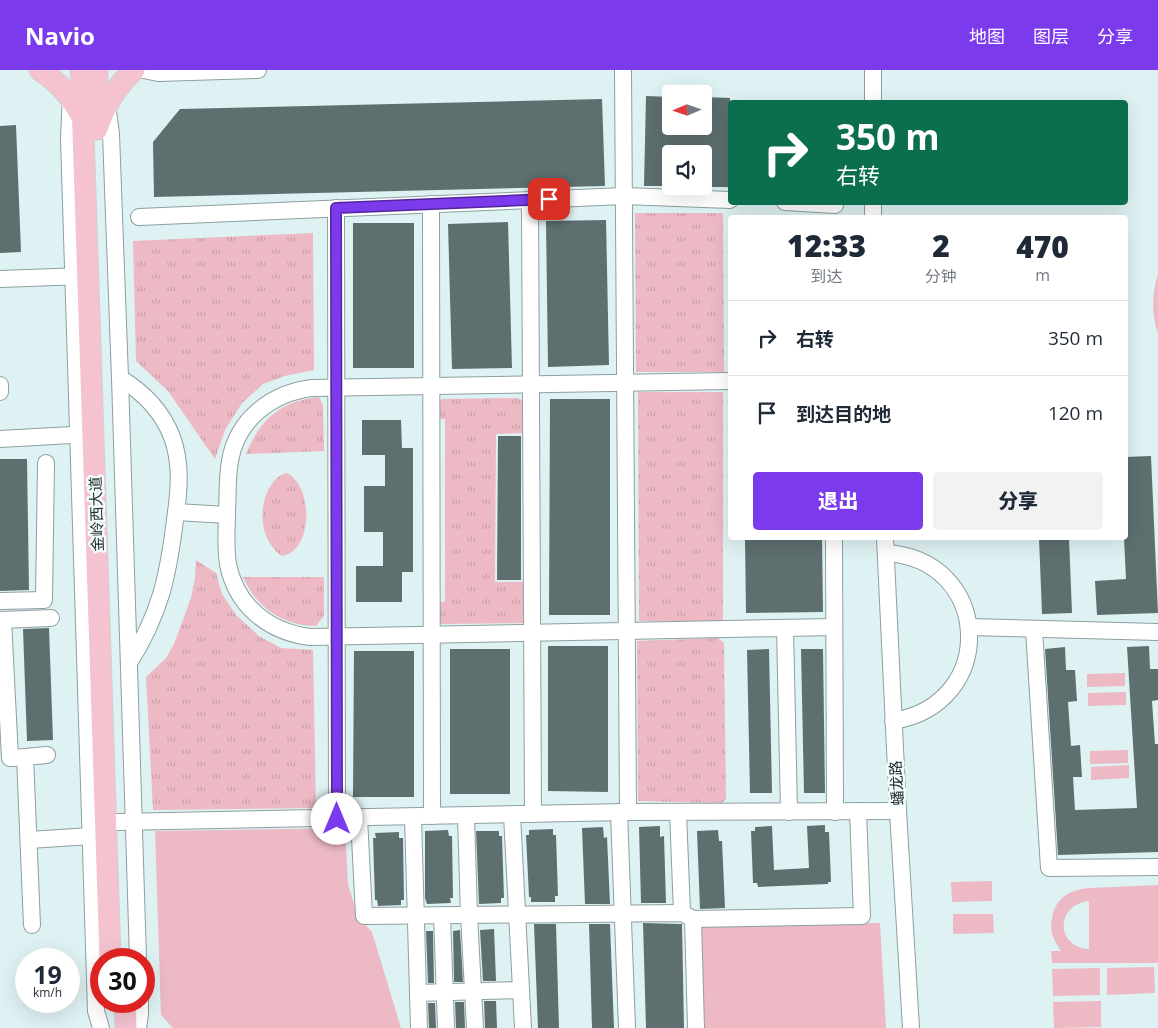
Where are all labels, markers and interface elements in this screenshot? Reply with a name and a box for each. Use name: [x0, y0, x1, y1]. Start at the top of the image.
text: Navio: [25, 19, 95, 52]
text: 地图: [969, 24, 1005, 48]
text: 图层: [1033, 24, 1069, 48]
text: 分享: [1097, 24, 1133, 48]
north arrow: [662, 85, 712, 135]
map controls: [662, 85, 712, 195]
text: 350 m: [836, 113, 940, 160]
icon: right: [753, 120, 818, 185]
button: sound: [662, 145, 712, 195]
text: 右转: [836, 160, 880, 190]
pin: [528, 178, 570, 220]
icon: arrive: [535, 185, 563, 213]
text: 12:33: [787, 225, 866, 266]
text: 2: [932, 225, 950, 266]
text: 470: [1016, 226, 1069, 267]
text: m: [1035, 264, 1050, 286]
text: 到达: [811, 265, 843, 287]
text: 分钟: [925, 265, 957, 287]
icon: right: [753, 324, 781, 352]
text: 350 m: [1048, 325, 1103, 351]
text: 右转: [796, 326, 834, 352]
icon: arrive: [753, 399, 781, 427]
text: 120 m: [1048, 400, 1103, 426]
text: 到达目的地: [796, 401, 891, 427]
button: 退出: [753, 472, 923, 530]
button: 分享: [933, 472, 1103, 530]
street label: 金岭西大道: [85, 476, 107, 552]
street label: 蟠龙路: [885, 760, 907, 806]
position arrow: [310, 792, 362, 844]
speed limit sign: 30: [90, 948, 155, 1013]
text: 19: [33, 957, 62, 991]
text: km/h: [33, 984, 62, 1001]

